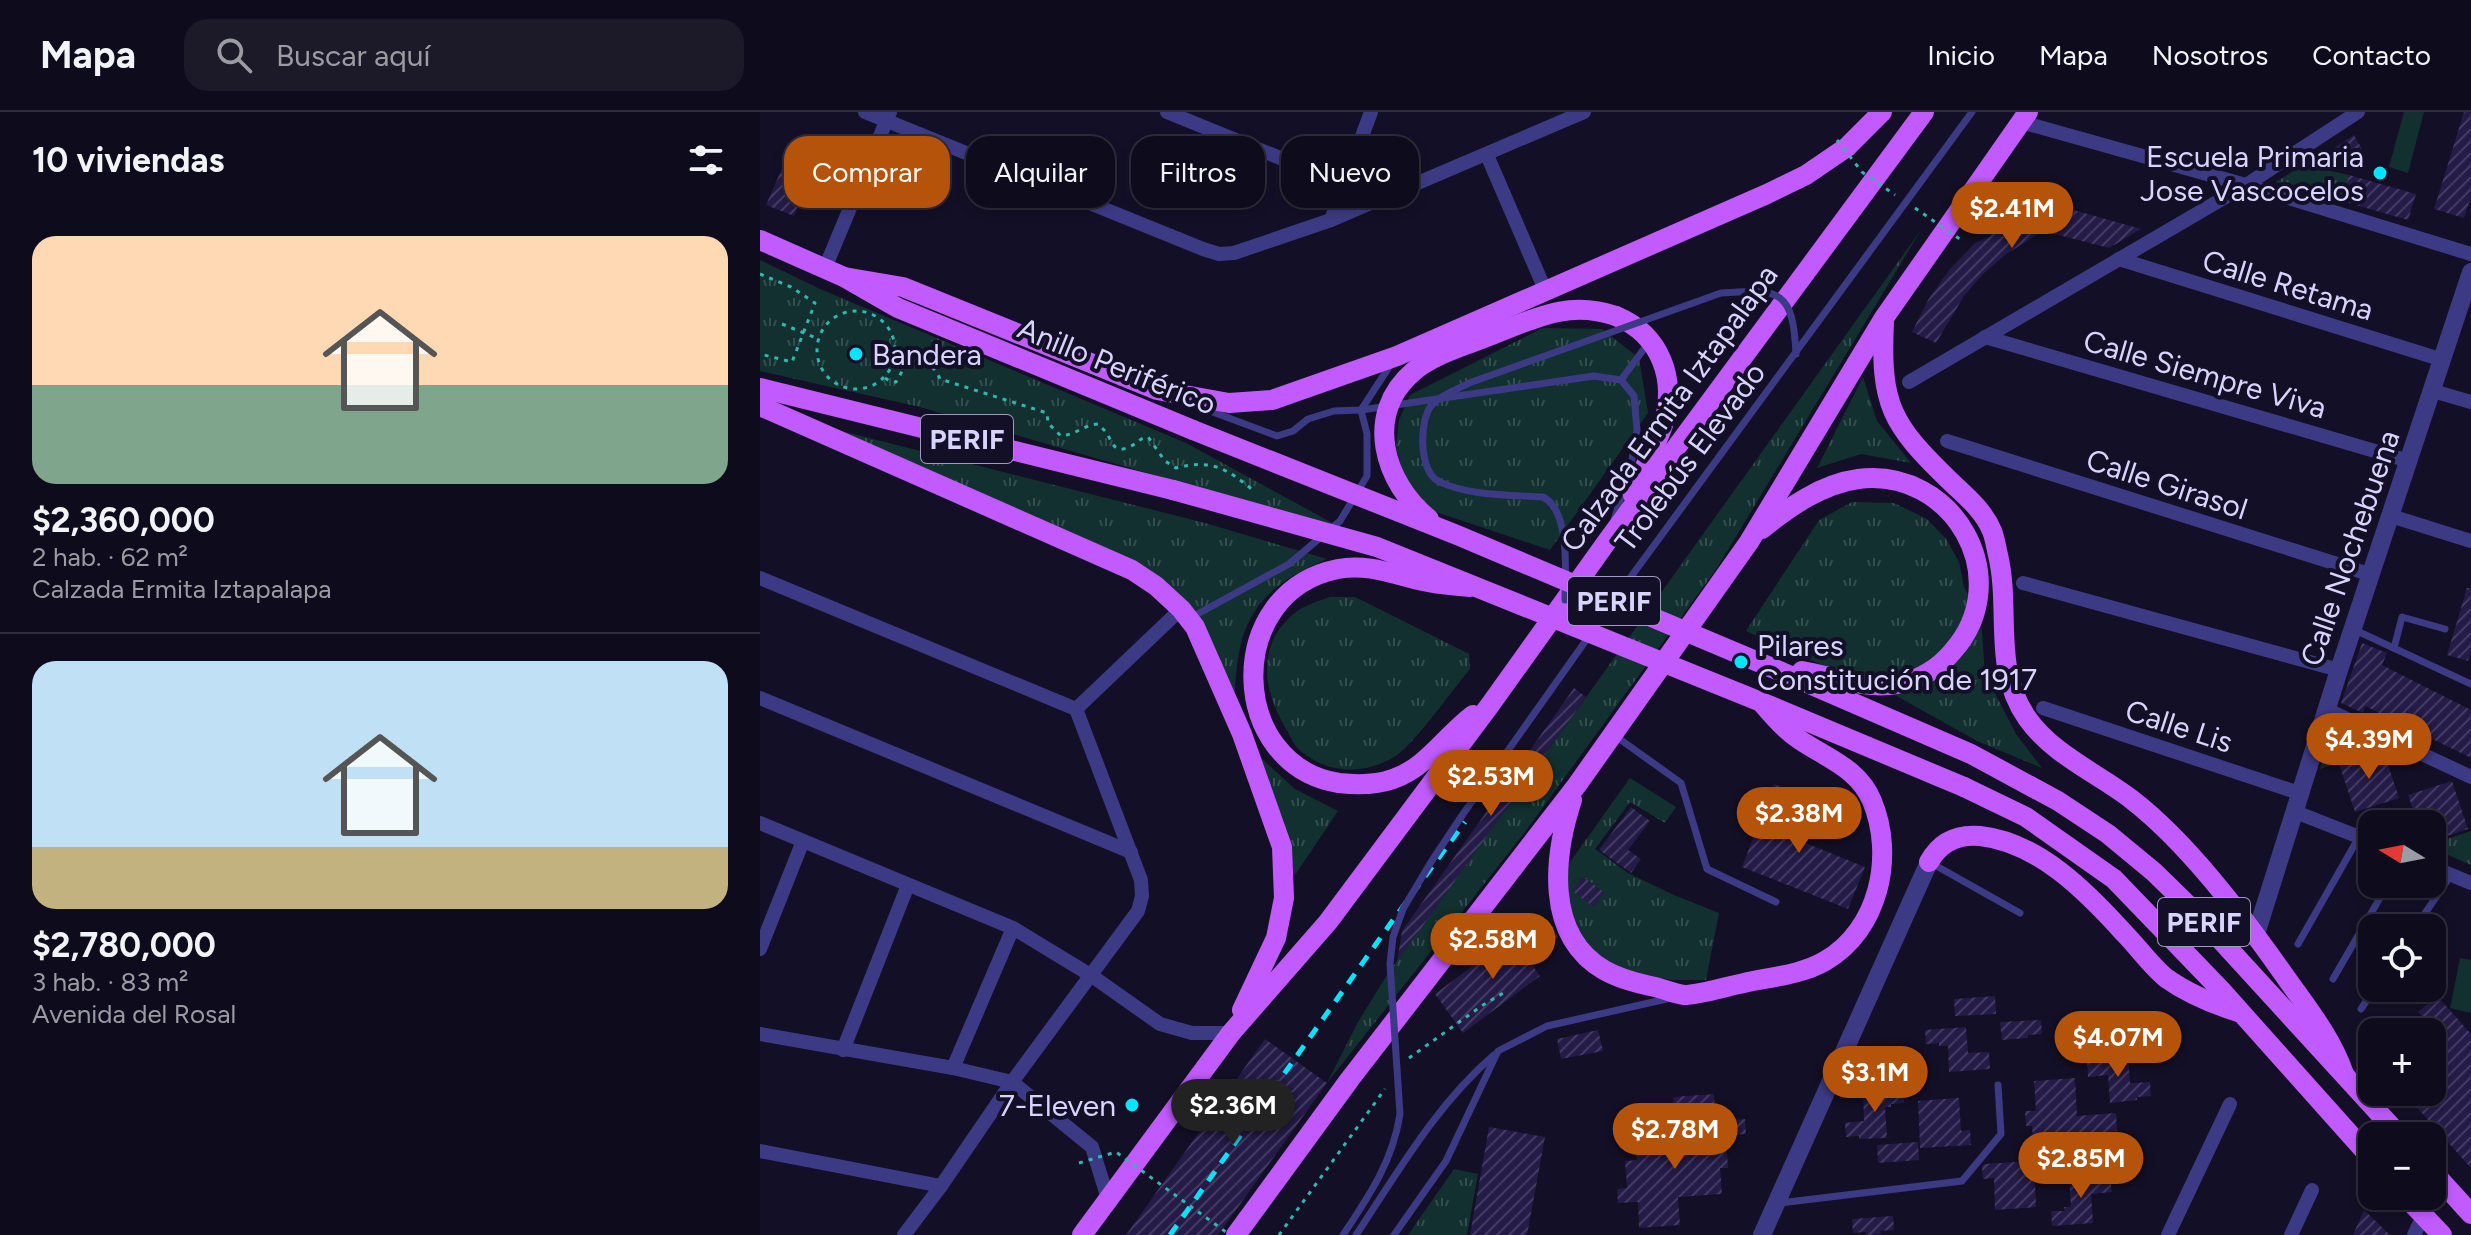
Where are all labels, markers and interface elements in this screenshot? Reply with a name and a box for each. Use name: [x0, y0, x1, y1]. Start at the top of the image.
search box: [184, 19, 744, 91]
text: Mapa: [40, 32, 136, 78]
icon: search: [212, 33, 256, 77]
text: Buscar aquí: [276, 37, 430, 74]
text: Inicio: [1927, 38, 1995, 72]
text: Mapa: [2039, 38, 2108, 72]
text: Nosotros: [2152, 38, 2268, 72]
text: Contacto: [2312, 38, 2431, 72]
chip: Comprar: [784, 136, 950, 208]
chip: Alquilar: [966, 136, 1115, 208]
chip: Filtros: [1131, 136, 1265, 208]
chip: Nuevo: [1281, 136, 1419, 208]
icon: filters: [684, 138, 728, 182]
place label: Escuela Primaria Jose Vascocelos: [2140, 138, 2364, 209]
text: 10 viviendas: [32, 140, 224, 181]
marker: Escuela Primaria Jose Vascocelos: [2371, 164, 2389, 182]
pin: $2.41M: [1947, 182, 2077, 250]
text: $2.41M: [1969, 192, 2055, 224]
street label: Calle Retama: [2198, 242, 2378, 328]
street label: Calzada Ermita Iztapalapa: [1552, 257, 1786, 559]
icon: home: [308, 288, 452, 432]
street label: Anillo Periférico: [1012, 309, 1222, 423]
street label: Calle Siempre Viva: [2079, 322, 2331, 426]
place label: Bandera: [872, 336, 982, 373]
marker: Bandera: [847, 345, 865, 363]
street label: Trolebús Elevado: [1607, 355, 1773, 559]
road number: PERIF: [921, 415, 1013, 463]
street label: Calle Nochebuena: [2292, 425, 2408, 671]
street label: Calle Girasol: [2082, 441, 2252, 527]
text: $2,360,000: [32, 500, 215, 541]
text: 2 hab. · 62 m²: [32, 541, 188, 573]
text: Calzada Ermita Iztapalapa: [32, 573, 332, 605]
road number: PERIF: [1568, 577, 1660, 625]
place label: Pilares Constitución de 1917: [1757, 627, 2037, 698]
marker: Pilares Constitución de 1917: [1732, 653, 1750, 671]
street label: Calle Lis: [2121, 691, 2237, 761]
icon: home: [308, 713, 452, 857]
pin: $4.39M: [2304, 713, 2434, 781]
text: $4.39M: [2324, 723, 2414, 755]
pin: $2.53M: [1426, 750, 1556, 818]
text: $2.53M: [1447, 760, 1535, 792]
pin: $2.38M: [1734, 787, 1864, 855]
text: $2.38M: [1755, 797, 1843, 829]
north arrow: [2358, 810, 2446, 898]
map controls: [2358, 810, 2446, 1210]
road number: PERIF: [2158, 898, 2250, 946]
pin: $2.58M: [1428, 913, 1558, 981]
button: locate: [2358, 914, 2446, 1002]
text: $2.58M: [1448, 923, 1538, 955]
text: $2,780,000: [32, 925, 216, 966]
text: 3 hab. · 83 m²: [32, 966, 188, 998]
text: Avenida del Rosal: [32, 998, 236, 1030]
pin: $4.07M: [2053, 1011, 2183, 1079]
button: +: [2358, 1018, 2446, 1106]
text: $4.07M: [2073, 1021, 2163, 1053]
pin: $3.1M: [1819, 1046, 1931, 1114]
text: $3.1M: [1841, 1056, 1909, 1088]
pin: $2.36M: [1168, 1079, 1298, 1147]
place label: 7-Eleven: [999, 1087, 1116, 1124]
text: $2.36M: [1189, 1089, 1277, 1121]
marker: 7-Eleven: [1123, 1096, 1141, 1114]
pin: $2.78M: [1610, 1103, 1740, 1171]
text: $2.78M: [1631, 1113, 1719, 1145]
button: −: [2358, 1122, 2446, 1210]
pin: $2.85M: [2016, 1132, 2146, 1200]
text: $2.85M: [2036, 1142, 2126, 1174]

